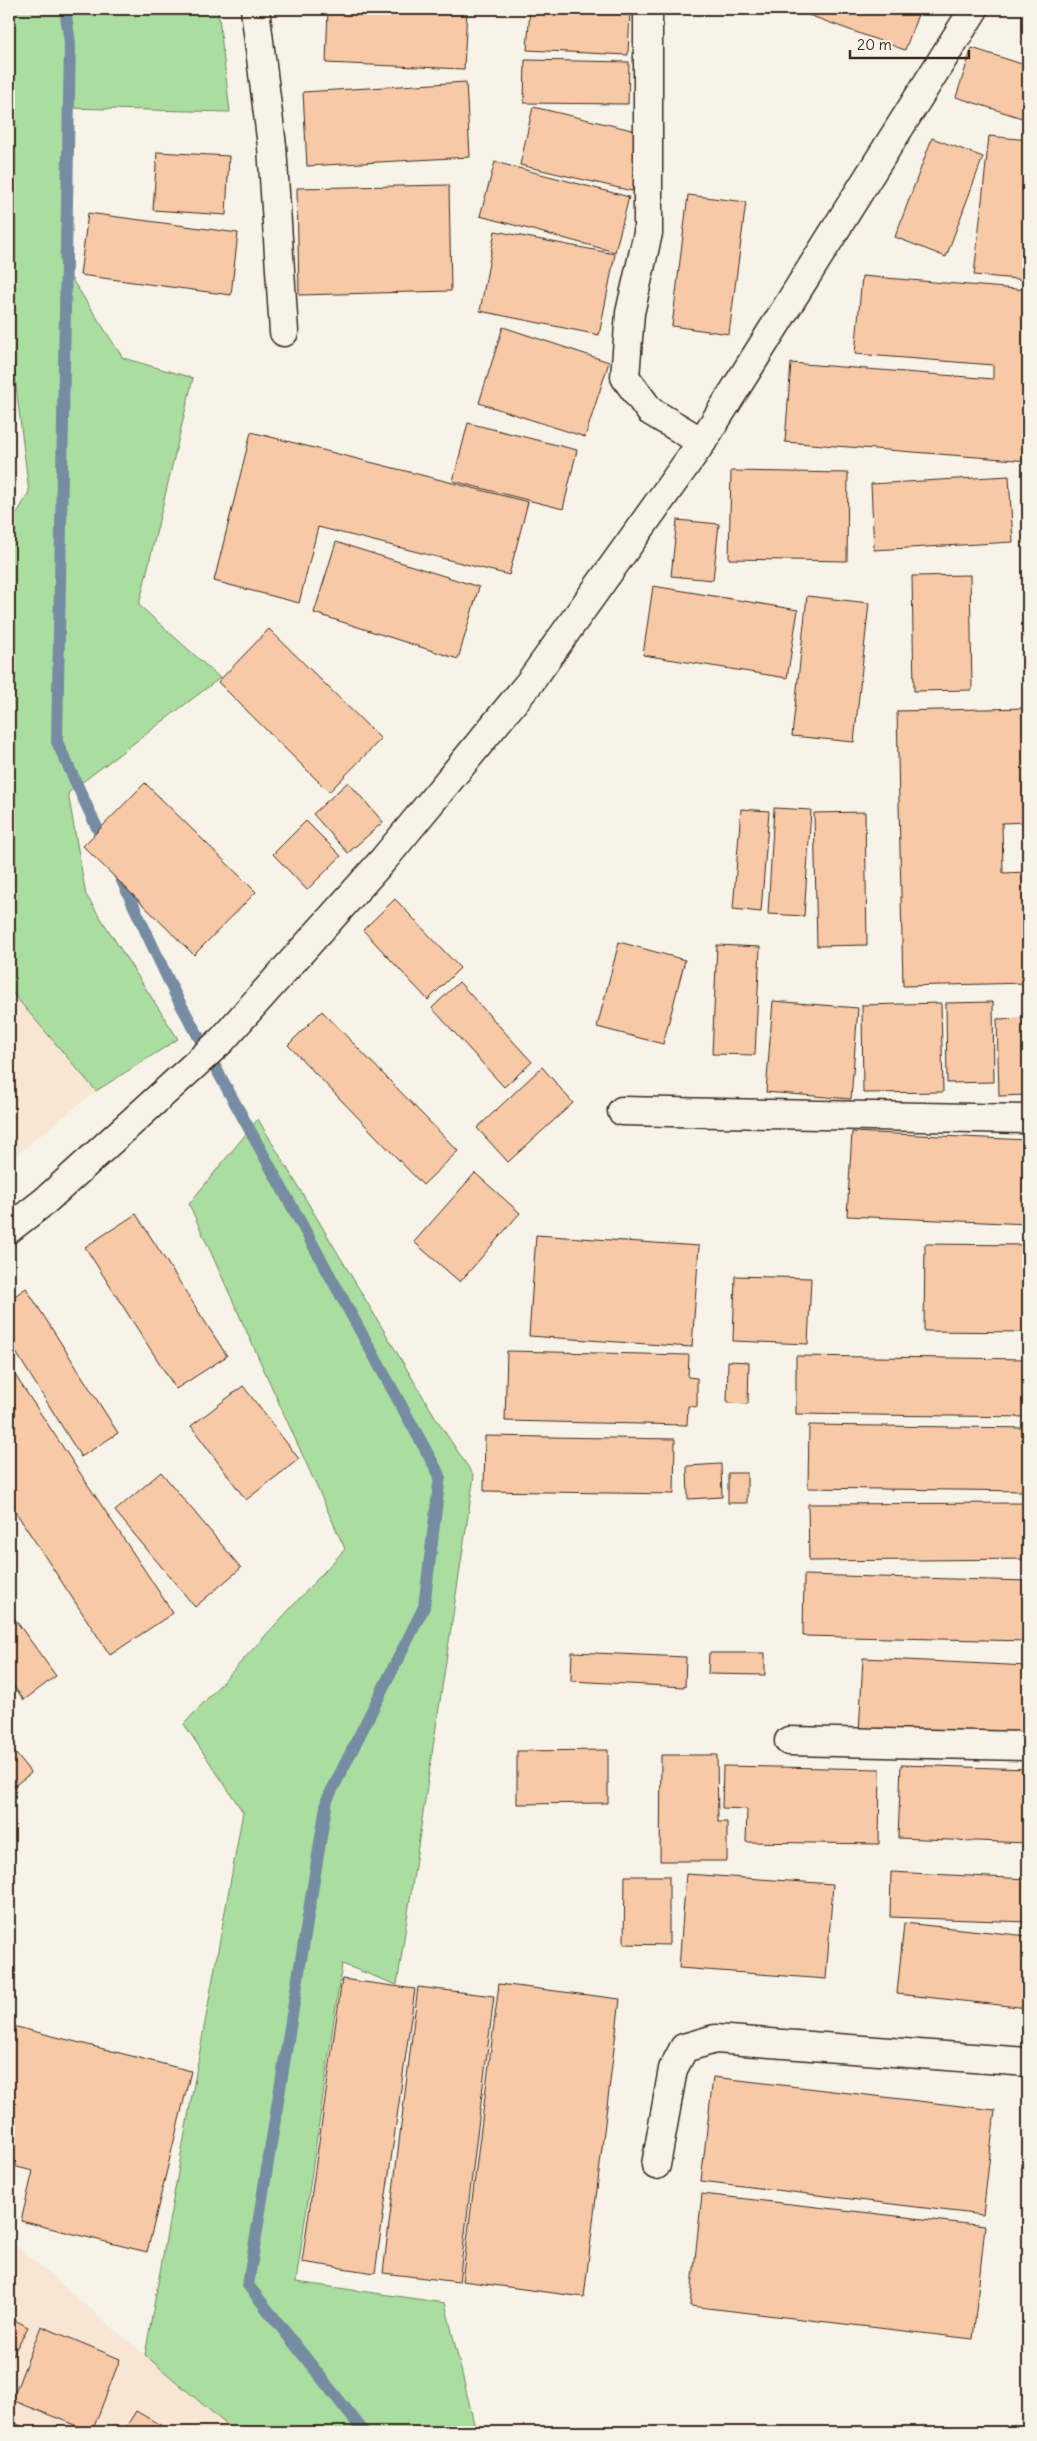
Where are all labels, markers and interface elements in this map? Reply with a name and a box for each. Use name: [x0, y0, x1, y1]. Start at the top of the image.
scale bar: [850, 28, 968, 60]
text: 20 m: [857, 35, 892, 54]

